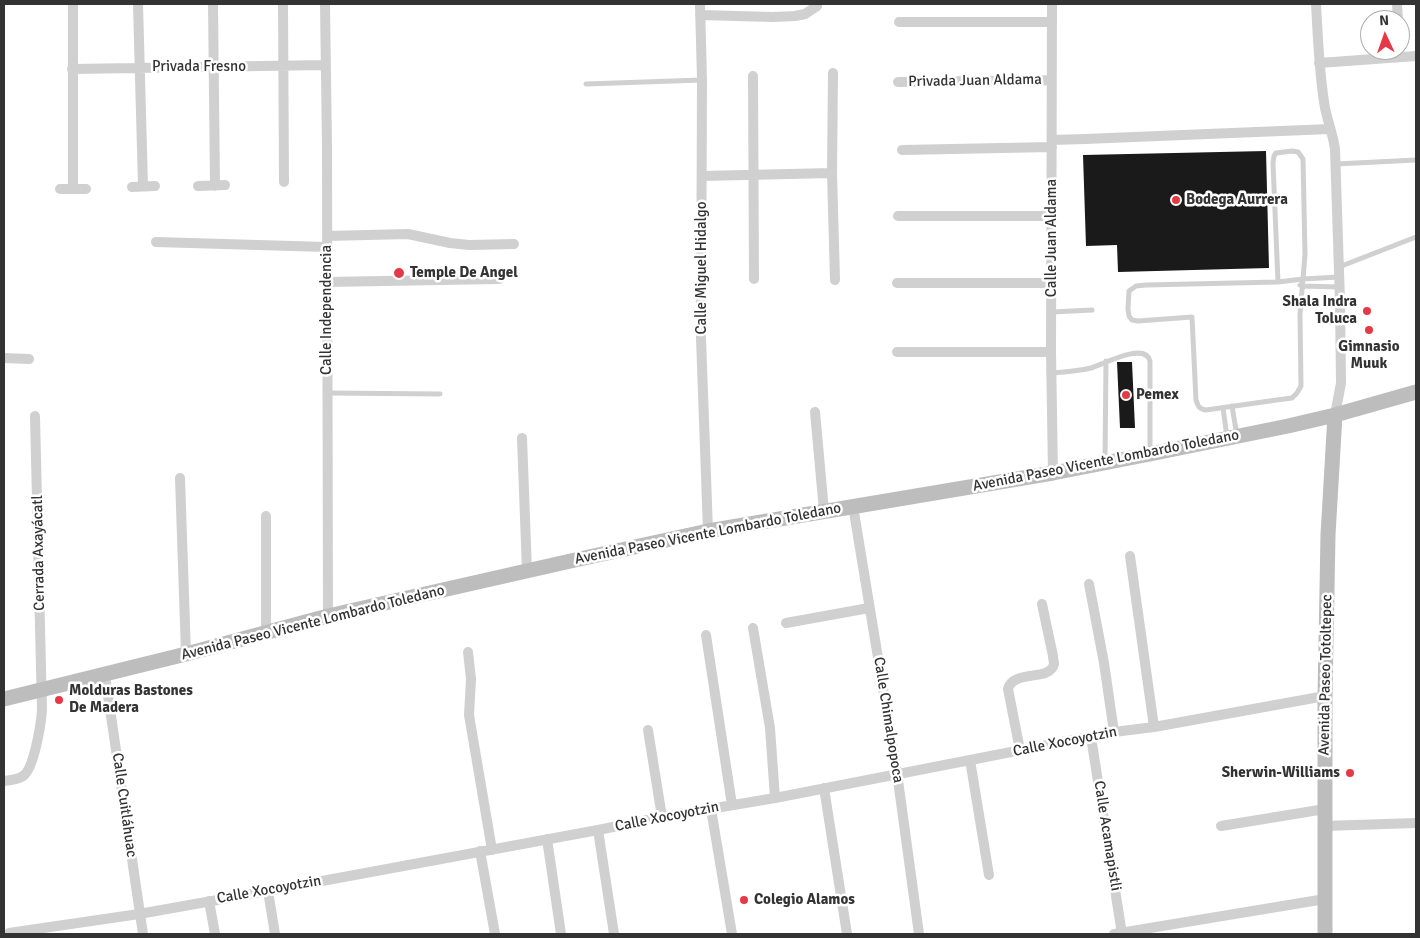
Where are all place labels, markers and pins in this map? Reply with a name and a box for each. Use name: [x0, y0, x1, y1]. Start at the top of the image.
place label: Bodega Aurrera: [1186, 191, 1288, 209]
marker: Bodega Aurrera: [1170, 194, 1182, 206]
place label: Temple De Angel: [410, 264, 518, 282]
marker: Temple De Angel: [392, 266, 406, 280]
place label: Shala Indra Toluca: [1283, 293, 1357, 328]
marker: Shala Indra Toluca: [1361, 305, 1373, 317]
marker: Gimnasio Muuk: [1363, 324, 1375, 336]
place label: Gimnasio Muuk: [1338, 338, 1400, 373]
place label: Pemex: [1136, 386, 1179, 404]
marker: Pemex: [1120, 389, 1132, 401]
place label: Molduras Bastones De Madera: [69, 682, 193, 717]
marker: Molduras Bastones De Madera: [53, 694, 65, 706]
place label: Sherwin-Williams: [1222, 764, 1340, 782]
marker: Sherwin-Williams: [1344, 767, 1356, 779]
place label: Colegio Alamos: [754, 891, 855, 909]
marker: Colegio Alamos: [738, 894, 750, 906]

